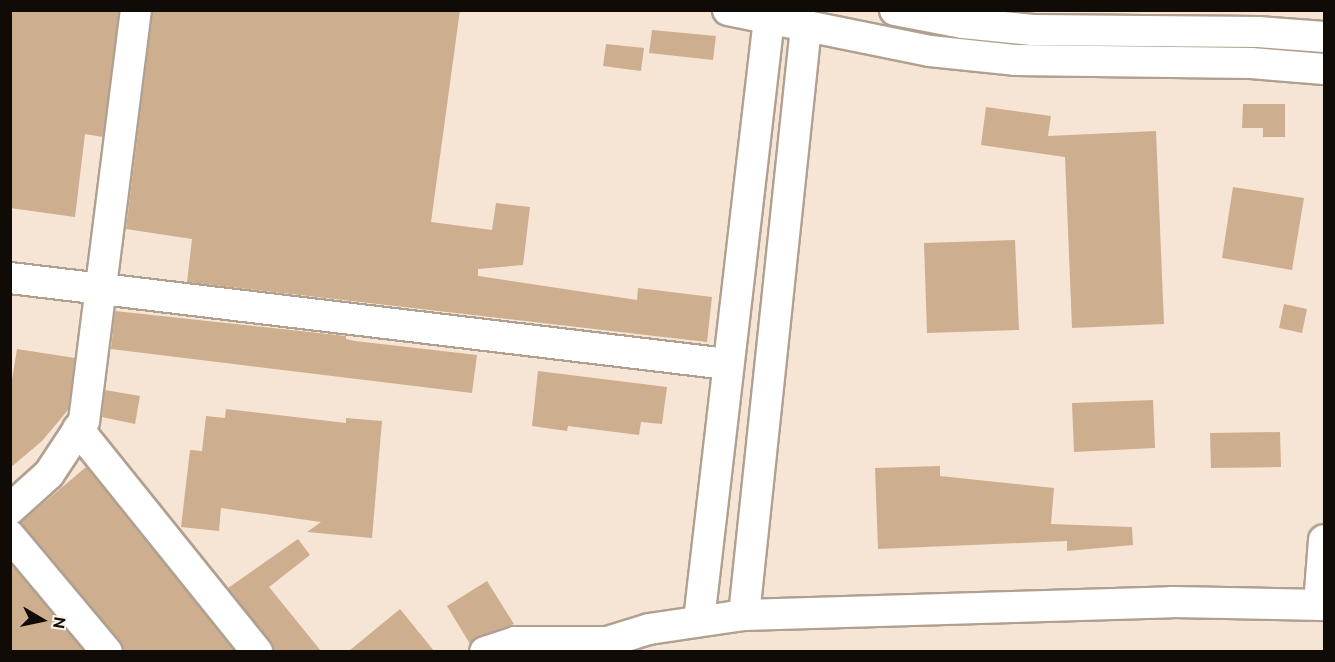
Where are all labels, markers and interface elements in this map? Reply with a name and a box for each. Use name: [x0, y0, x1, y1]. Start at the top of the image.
north arrow: [12, 590, 72, 650]
text: N: [50, 616, 70, 630]

